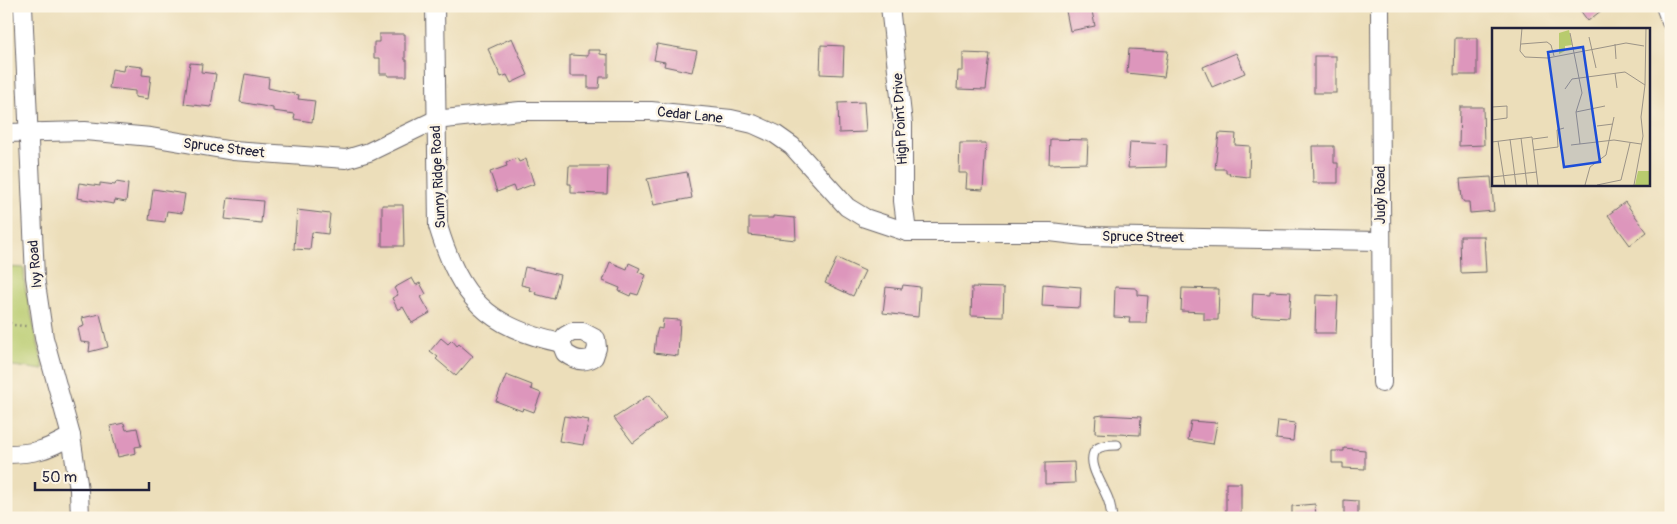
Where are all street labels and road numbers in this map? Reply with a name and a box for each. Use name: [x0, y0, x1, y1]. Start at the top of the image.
street label: High Point Drive: [889, 72, 911, 165]
street label: Cedar Lane: [656, 103, 724, 127]
street label: Sunny Ridge Road: [427, 125, 449, 229]
street label: Spruce Street: [182, 135, 266, 161]
street label: Judy Road: [1372, 166, 1389, 224]
street label: Spruce Street: [1102, 228, 1184, 246]
street label: Ivy Road: [24, 239, 46, 289]

